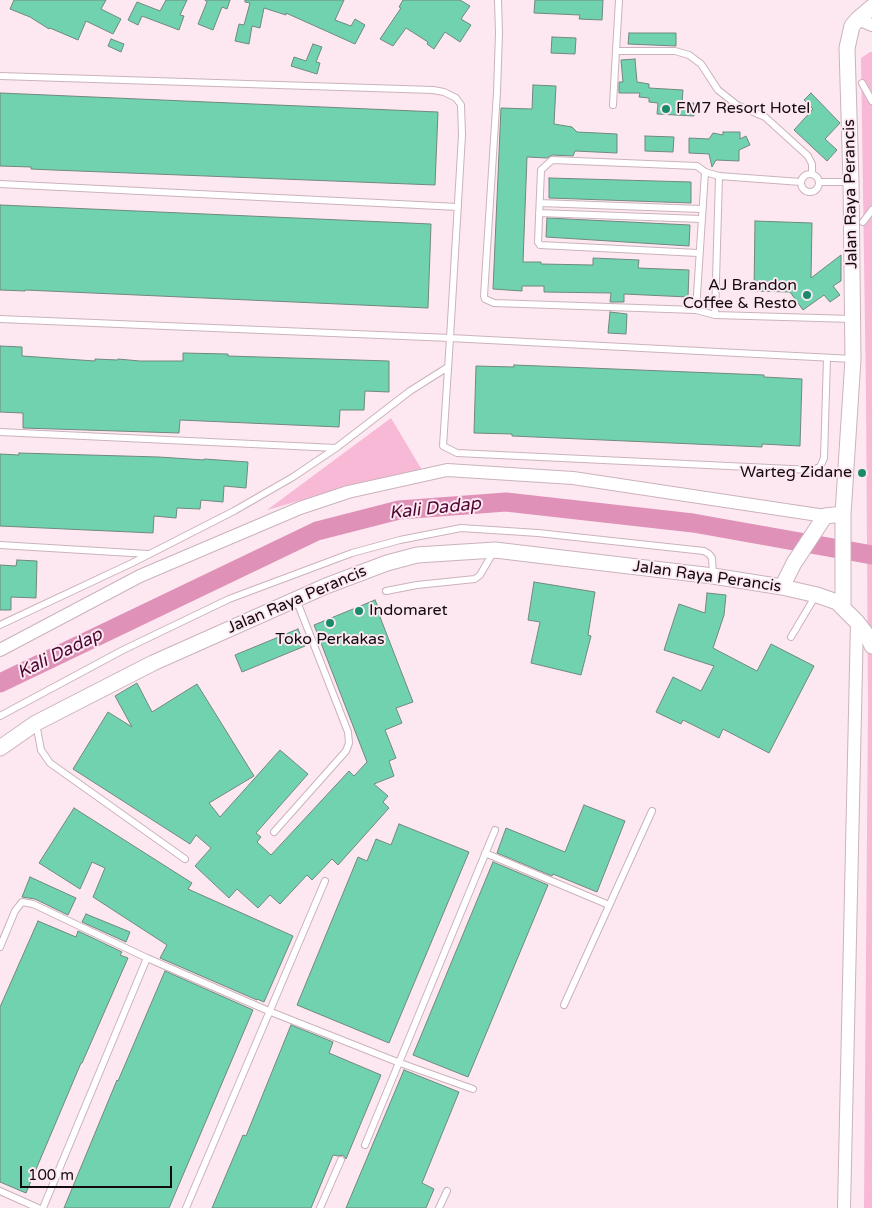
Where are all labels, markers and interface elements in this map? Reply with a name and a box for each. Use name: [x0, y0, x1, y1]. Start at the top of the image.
place label: FM7 Resort Hotel: [676, 99, 810, 119]
marker: FM7 Resort Hotel: [660, 103, 672, 115]
street label: Jalan Raya Perancis: [840, 119, 862, 269]
place label: AJ Brandon Coffee & Resto: [683, 276, 797, 314]
marker: AJ Brandon Coffee & Resto: [801, 289, 813, 301]
place label: Warteg Zidane: [740, 463, 852, 483]
marker: Warteg Zidane: [856, 467, 868, 479]
water label: Kali Dadap: [388, 493, 482, 525]
street label: Jalan Raya Perancis: [631, 557, 783, 597]
street label: Jalan Raya Perancis: [224, 562, 370, 638]
place label: Indomaret: [369, 601, 448, 621]
marker: Indomaret: [353, 605, 365, 617]
marker: Toko Perkakas: [324, 617, 336, 629]
water label: Kali Dadap: [14, 624, 106, 684]
place label: Toko Perkakas: [275, 630, 385, 650]
scale bar: [22, 1156, 175, 1188]
text: 100 m: [28, 1166, 74, 1184]

